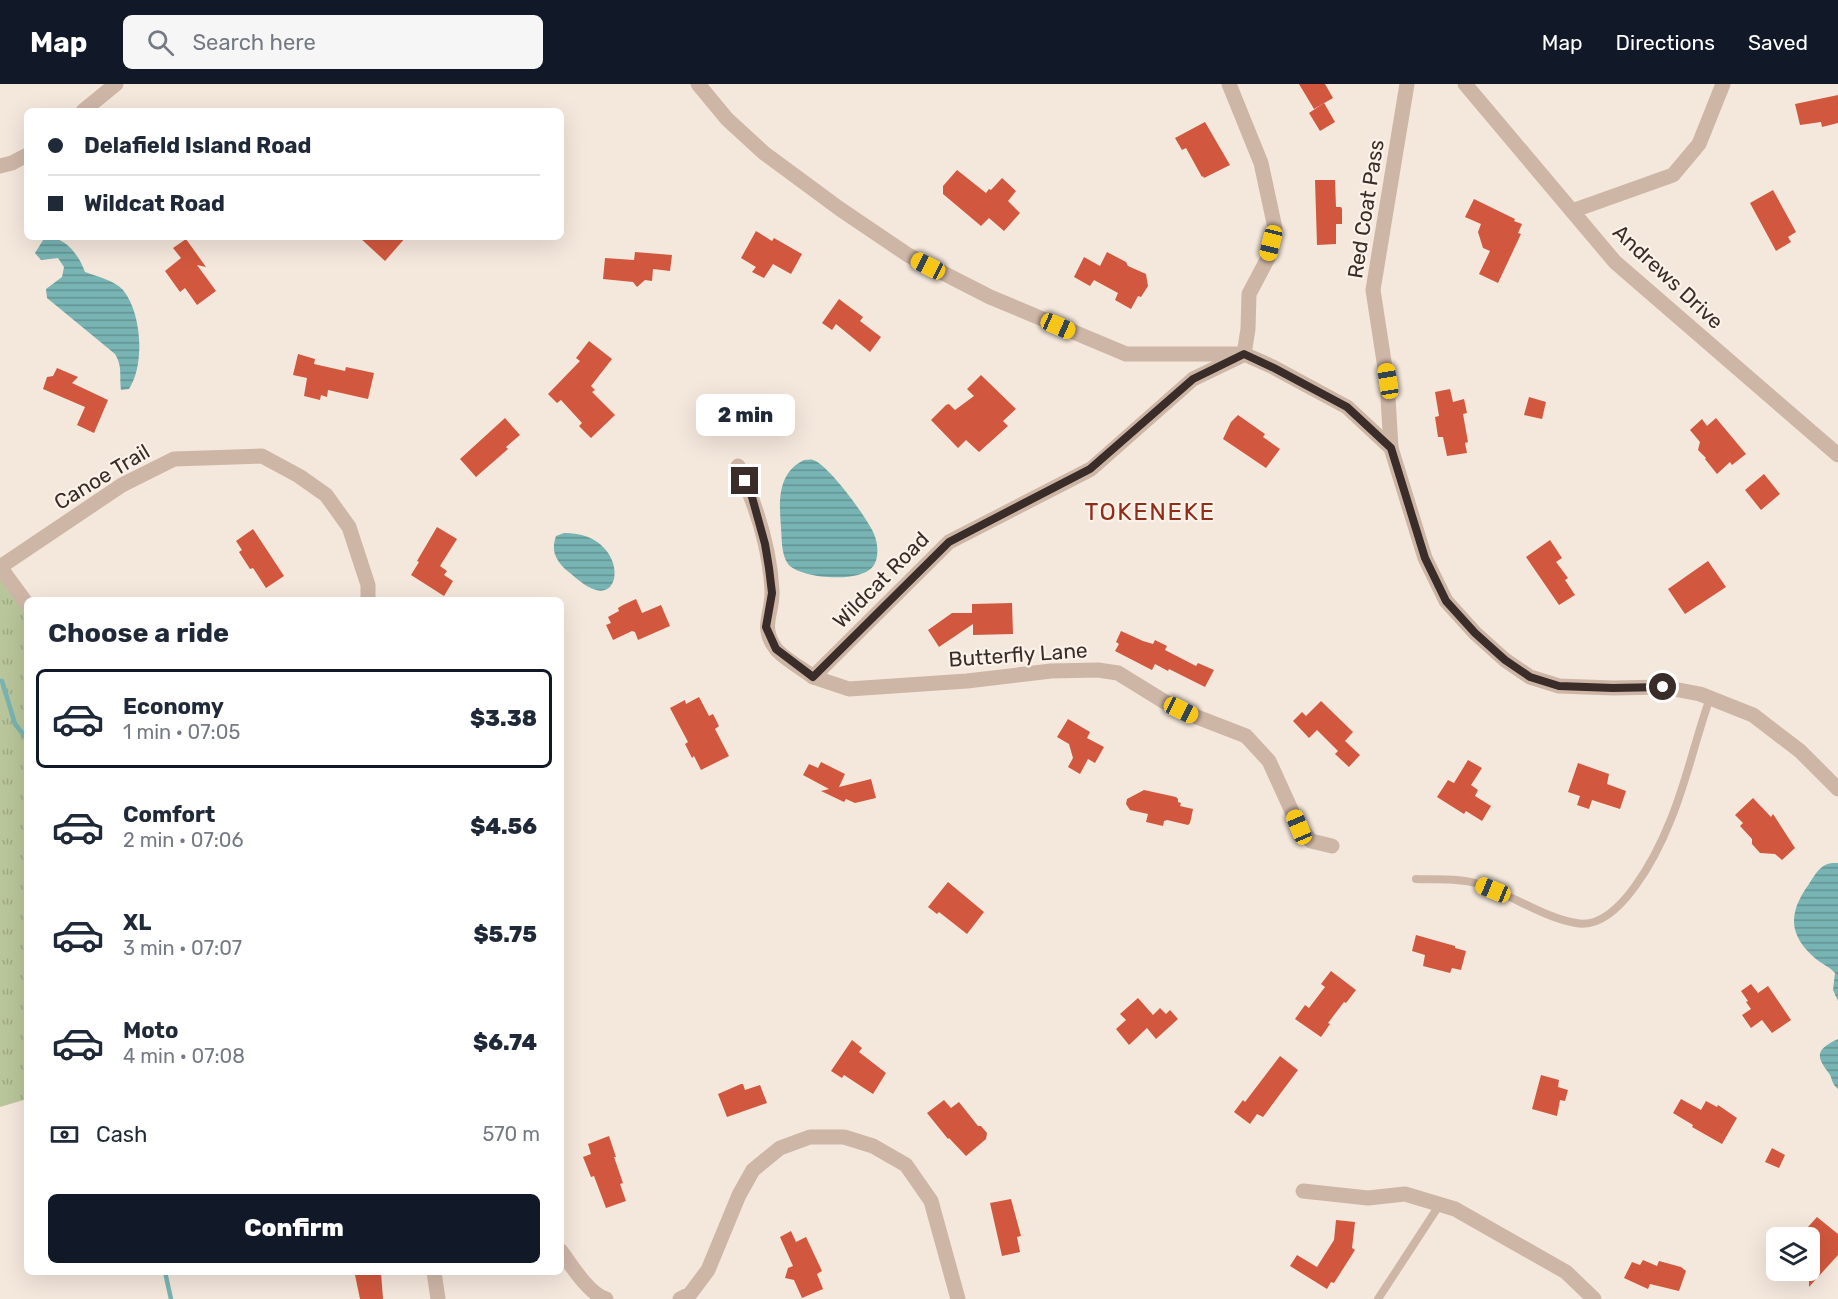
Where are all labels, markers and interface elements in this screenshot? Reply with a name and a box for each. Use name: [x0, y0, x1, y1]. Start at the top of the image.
search box: [123, 15, 543, 69]
text: Map: [30, 26, 87, 59]
icon: search: [144, 26, 177, 59]
text: Search here: [192, 29, 316, 56]
text: Map: [1542, 30, 1583, 55]
text: Directions: [1616, 30, 1715, 55]
text: Saved: [1748, 30, 1808, 55]
text: Delafield Island Road: [84, 132, 311, 159]
street label: Red Coat Pass: [1342, 138, 1389, 280]
text: Wildcat Road: [84, 190, 225, 217]
street label: Andrews Drive: [1608, 219, 1729, 334]
car: [1258, 223, 1284, 263]
car: [908, 250, 948, 282]
car: [1038, 310, 1078, 342]
car: [1376, 362, 1400, 400]
callout: 2 min: [696, 394, 795, 436]
text: 2 min: [718, 403, 773, 427]
street label: Canoe Trail: [50, 438, 154, 515]
route end: [731, 467, 758, 494]
district label: TOKENEKE: [1085, 498, 1215, 526]
street label: Wildcat Road: [827, 526, 934, 633]
text: Choose a ride: [48, 617, 229, 649]
street label: Butterfly Lane: [948, 637, 1088, 672]
route start: [1649, 673, 1676, 700]
icon: car: [51, 692, 105, 746]
text: Economy: [123, 693, 224, 720]
car: [1161, 694, 1201, 726]
text: $3.38: [470, 705, 537, 732]
text: 1 min · 07:05: [123, 720, 240, 744]
icon: car: [51, 800, 105, 854]
text: Comfort: [123, 801, 215, 828]
car: [1284, 807, 1314, 847]
text: $4.56: [470, 813, 537, 840]
text: 2 min · 07:06: [123, 828, 244, 852]
car: [1473, 875, 1513, 905]
icon: car: [51, 908, 105, 962]
text: XL: [123, 909, 151, 936]
text: $5.75: [473, 921, 537, 948]
text: 3 min · 07:07: [123, 936, 242, 960]
icon: car: [51, 1016, 105, 1070]
text: Moto: [123, 1017, 178, 1044]
text: $6.74: [473, 1029, 537, 1056]
text: 4 min · 07:08: [123, 1044, 245, 1068]
icon: cash: [48, 1118, 81, 1151]
text: Cash: [96, 1121, 147, 1148]
text: 570 m: [482, 1122, 540, 1146]
button: Confirm: [48, 1194, 540, 1263]
map controls: [1766, 1227, 1820, 1281]
button: layers: [1766, 1227, 1820, 1281]

